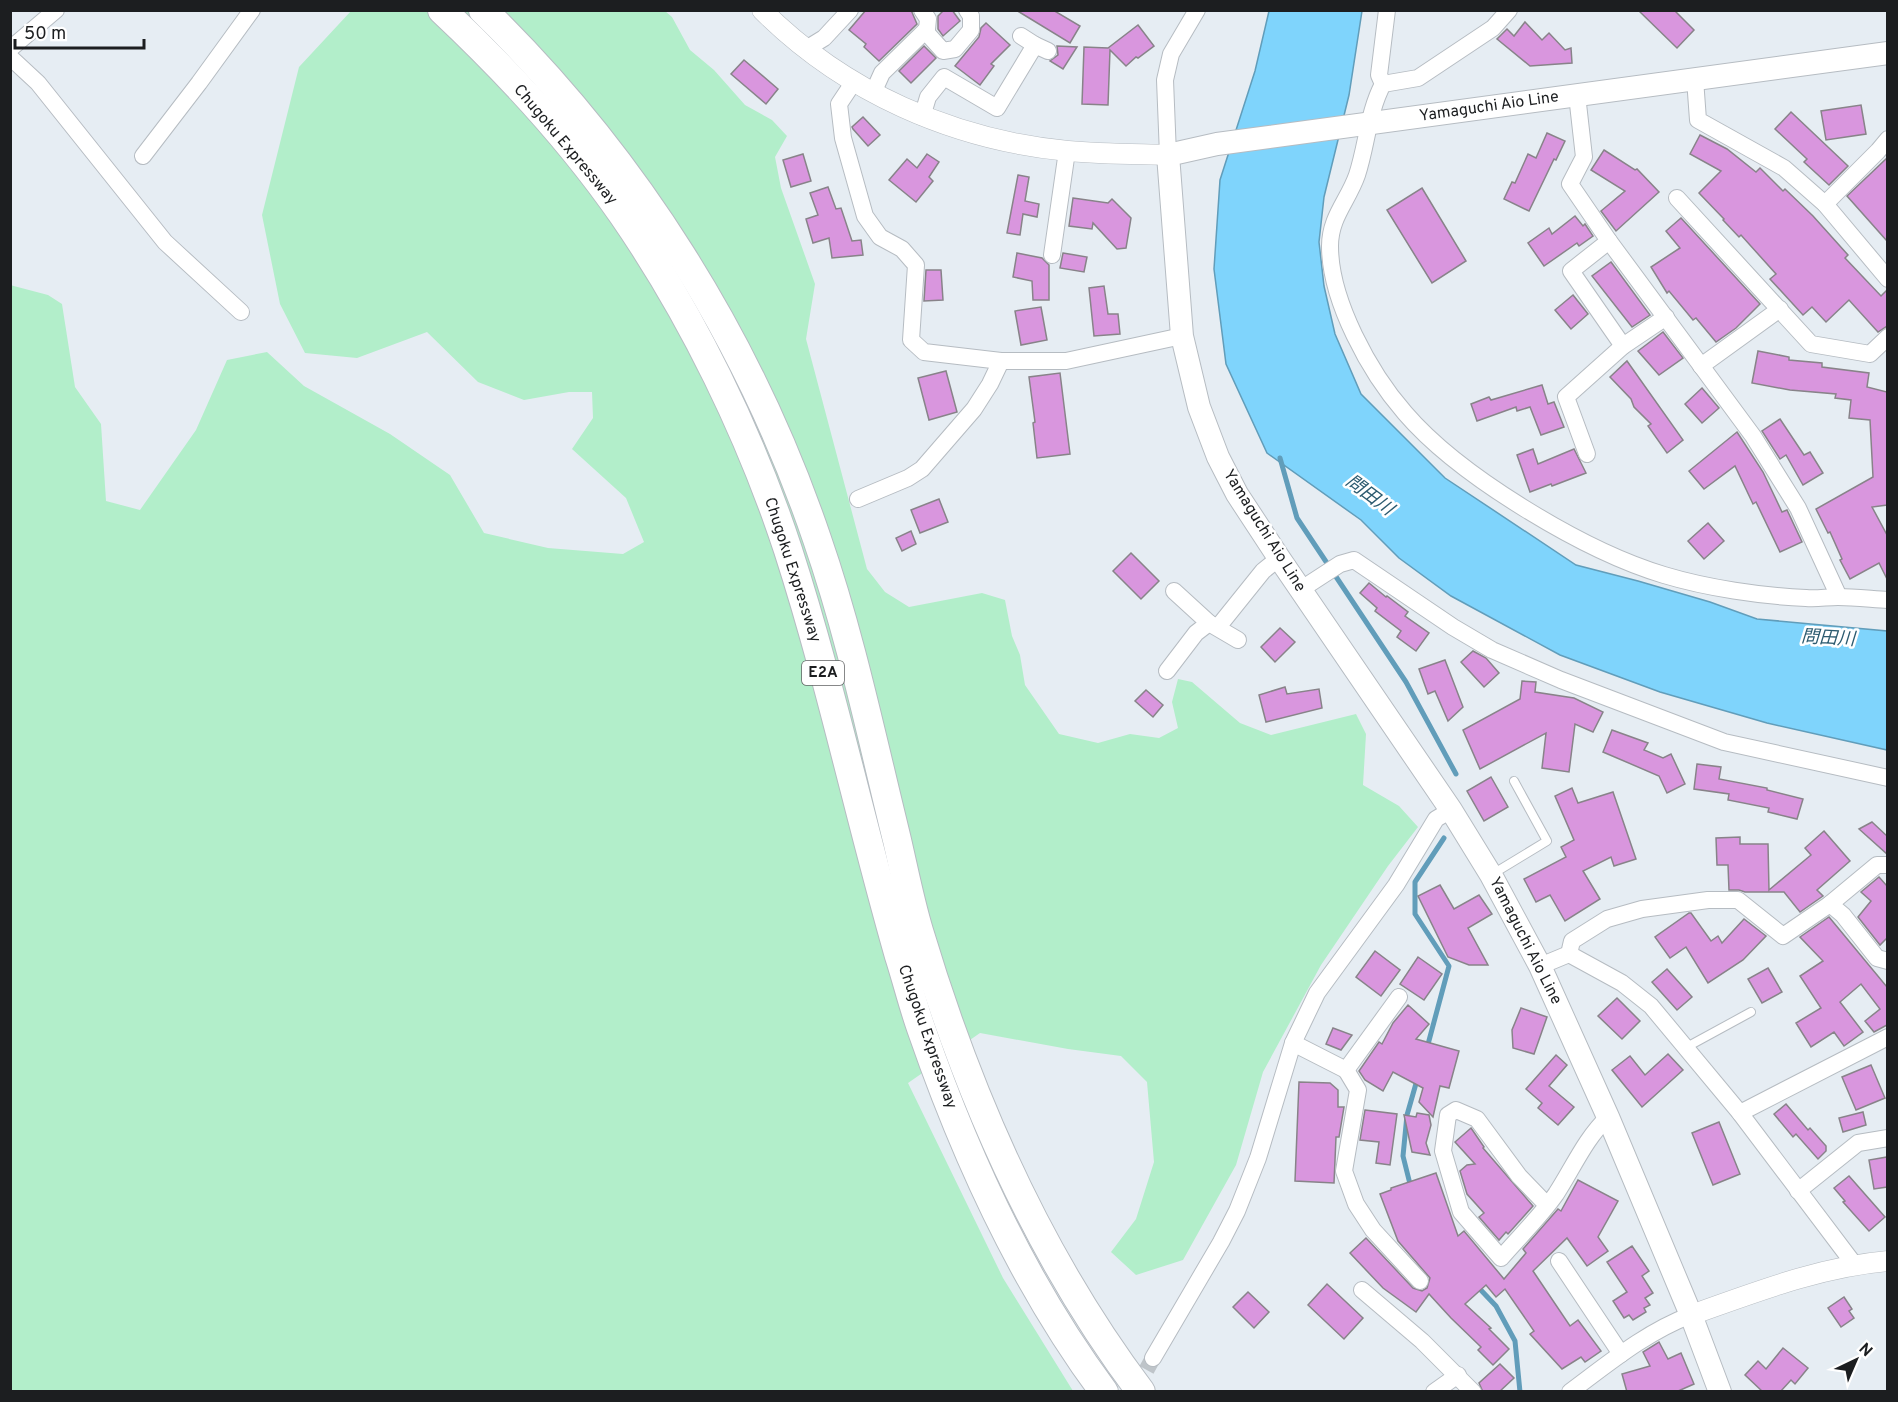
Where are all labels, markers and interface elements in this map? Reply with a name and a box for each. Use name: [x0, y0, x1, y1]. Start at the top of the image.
scale bar: [15, 12, 144, 50]
text: 50 m: [24, 23, 66, 46]
street label: Chugoku Expressway: [509, 81, 621, 209]
street label: Yamaguchi Aio Line: [1418, 87, 1560, 127]
street label: Yamaguchi Aio Line: [1218, 466, 1310, 596]
water label: 問田川: [1341, 471, 1399, 523]
street label: Chugoku Expressway: [759, 495, 825, 645]
water label: 問田川: [1800, 626, 1858, 652]
road number: E2A: [802, 661, 844, 685]
street label: Yamaguchi Aio Line: [1484, 874, 1566, 1008]
street label: Chugoku Expressway: [893, 962, 961, 1112]
north arrow: [1826, 1330, 1886, 1390]
text: N: [1854, 1339, 1876, 1362]

